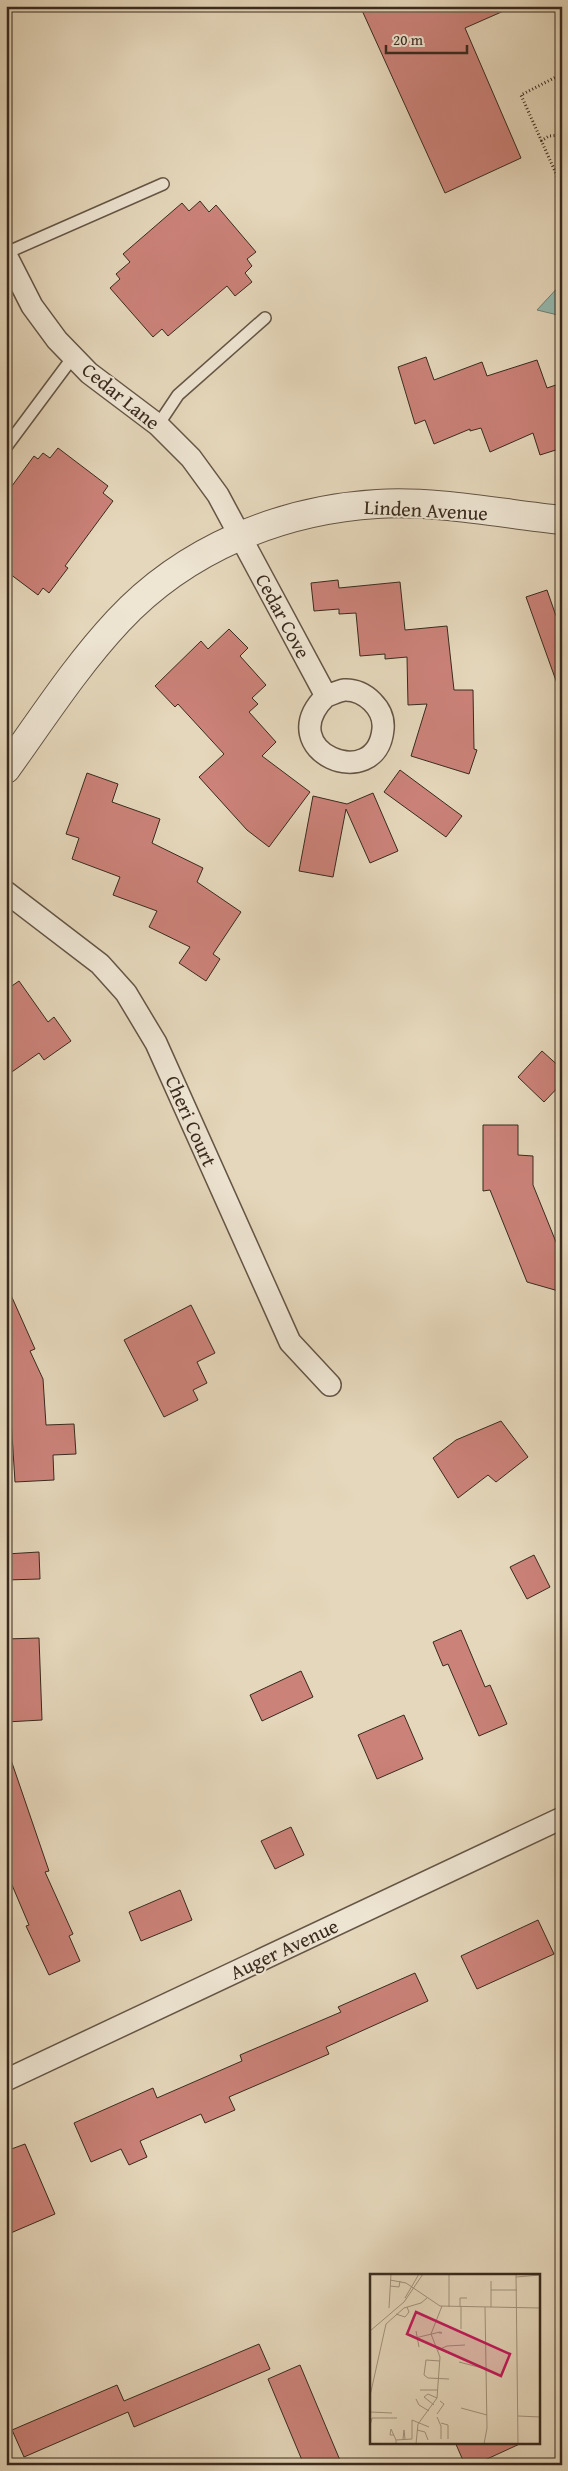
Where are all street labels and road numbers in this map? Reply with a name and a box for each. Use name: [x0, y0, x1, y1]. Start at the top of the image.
street label: Cedar Lane: [76, 355, 167, 436]
street label: Linden Avenue: [363, 492, 489, 527]
street label: Cedar Cove: [249, 568, 318, 663]
street label: Cheri Court: [158, 1071, 224, 1171]
street label: Auger Avenue: [225, 1911, 343, 1986]

